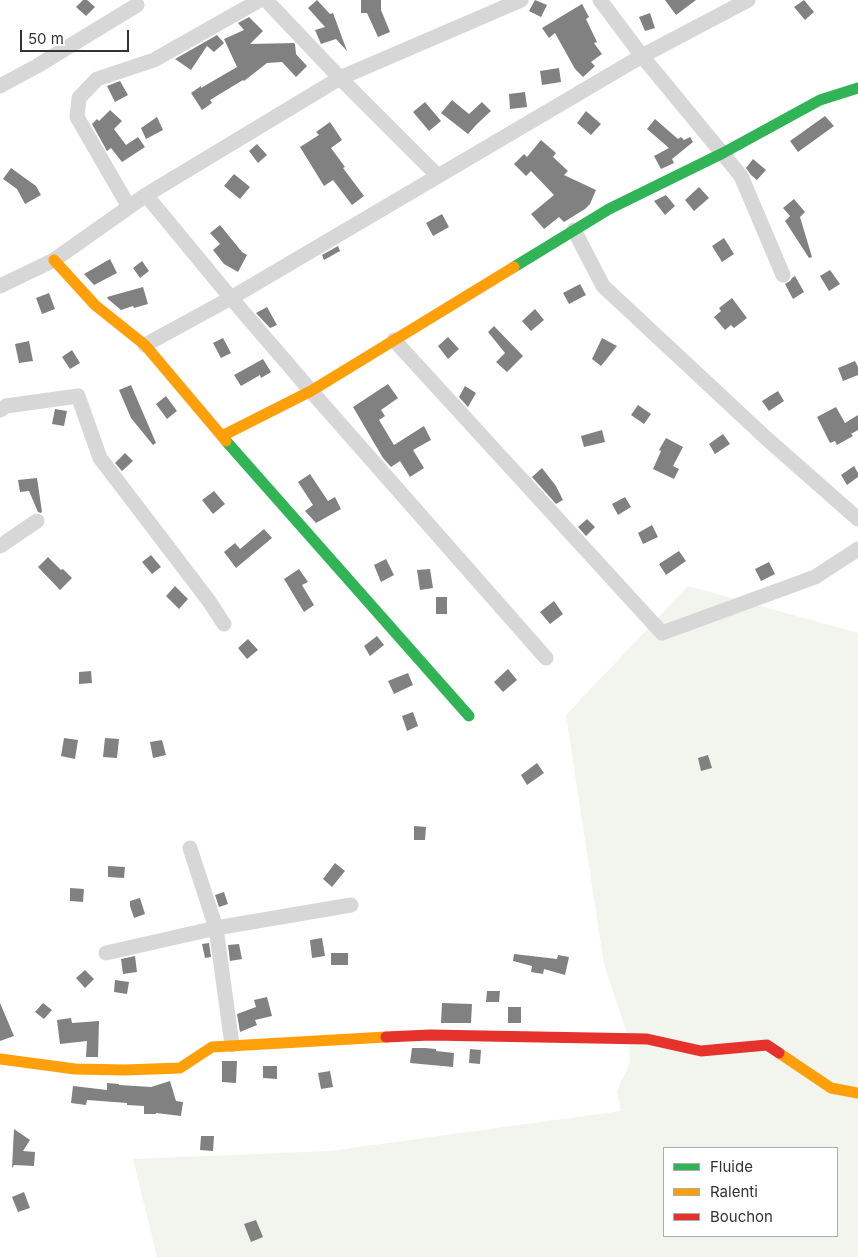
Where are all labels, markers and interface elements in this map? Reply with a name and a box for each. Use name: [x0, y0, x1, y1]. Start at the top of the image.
scale bar: [22, 20, 131, 52]
text: 50 m: [28, 29, 64, 48]
legend: [663, 1147, 838, 1237]
text: Fluide: [710, 1157, 753, 1176]
text: Ralenti: [710, 1182, 758, 1201]
text: Bouchon: [710, 1207, 773, 1226]

